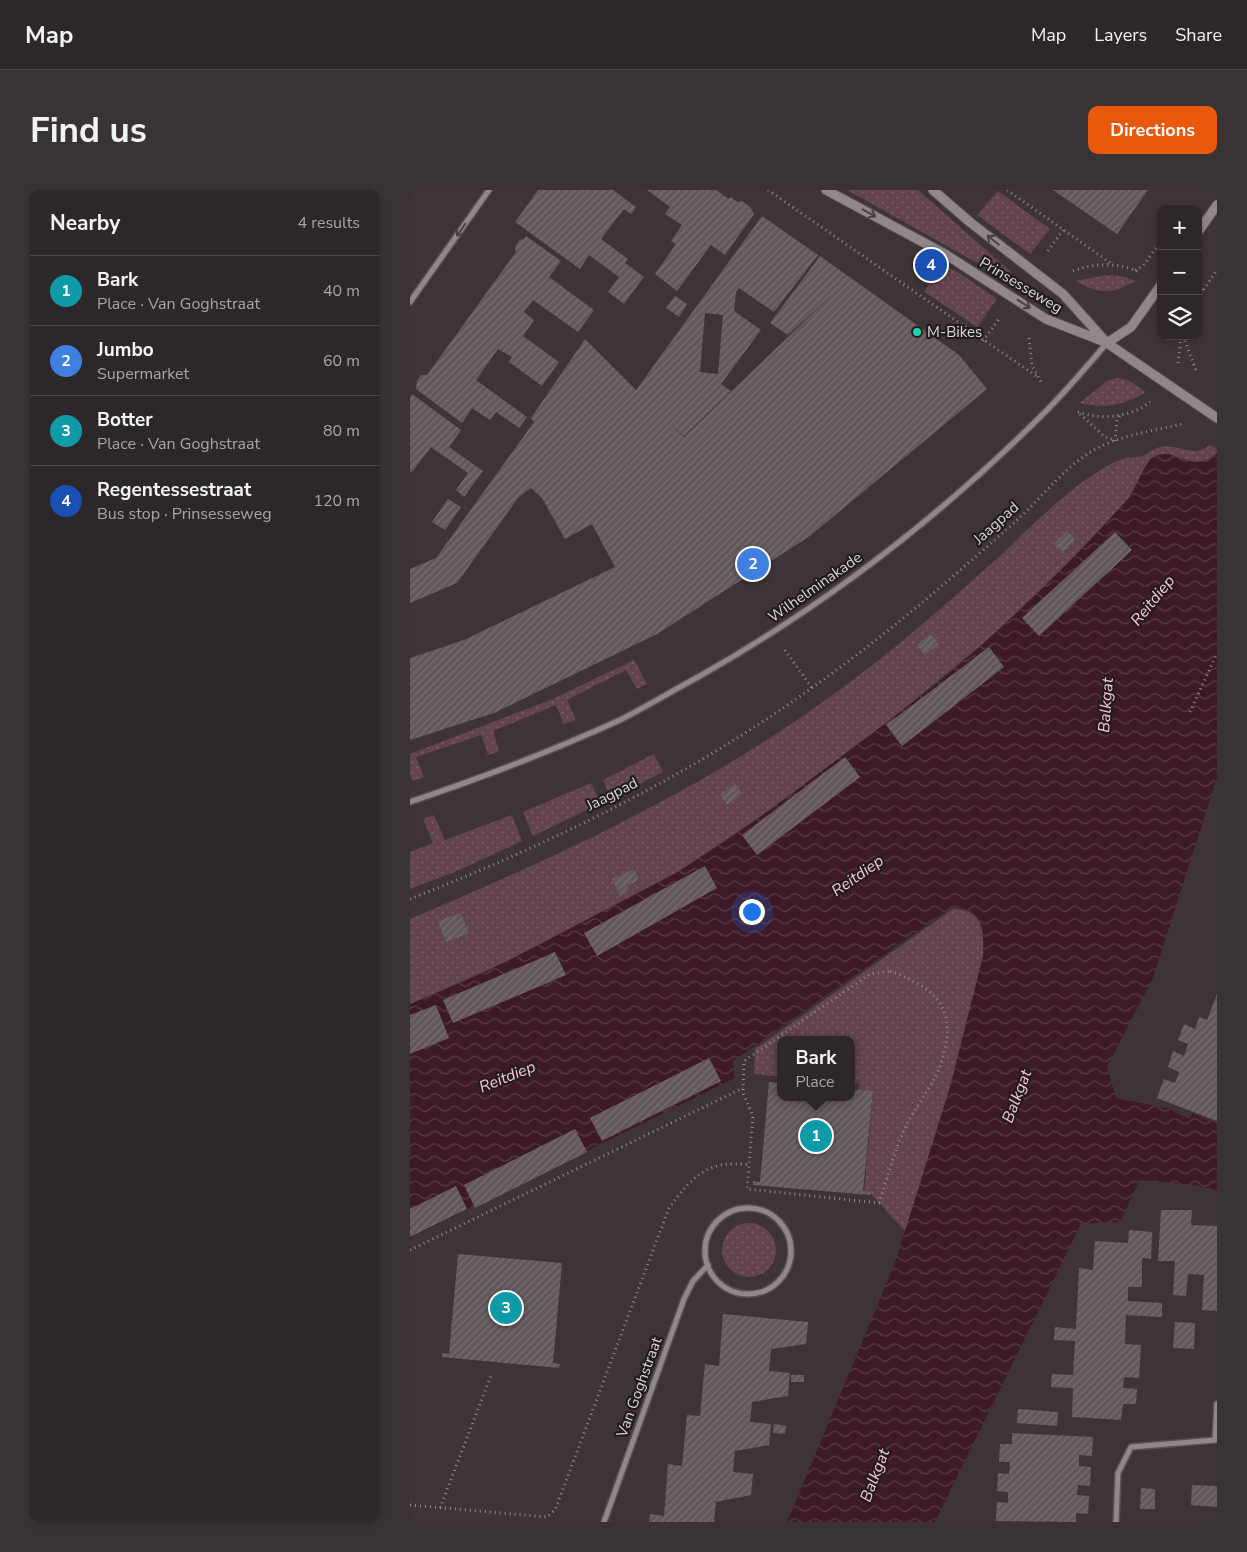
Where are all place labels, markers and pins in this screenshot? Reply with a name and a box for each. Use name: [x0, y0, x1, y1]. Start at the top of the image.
pin: 4: [915, 246, 947, 284]
place label: M-Bikes: [927, 322, 982, 342]
marker: M-Bikes: [911, 326, 923, 338]
pin: 2: [737, 545, 769, 583]
pin: 1: [800, 1117, 832, 1155]
pin: 3: [490, 1289, 522, 1327]

